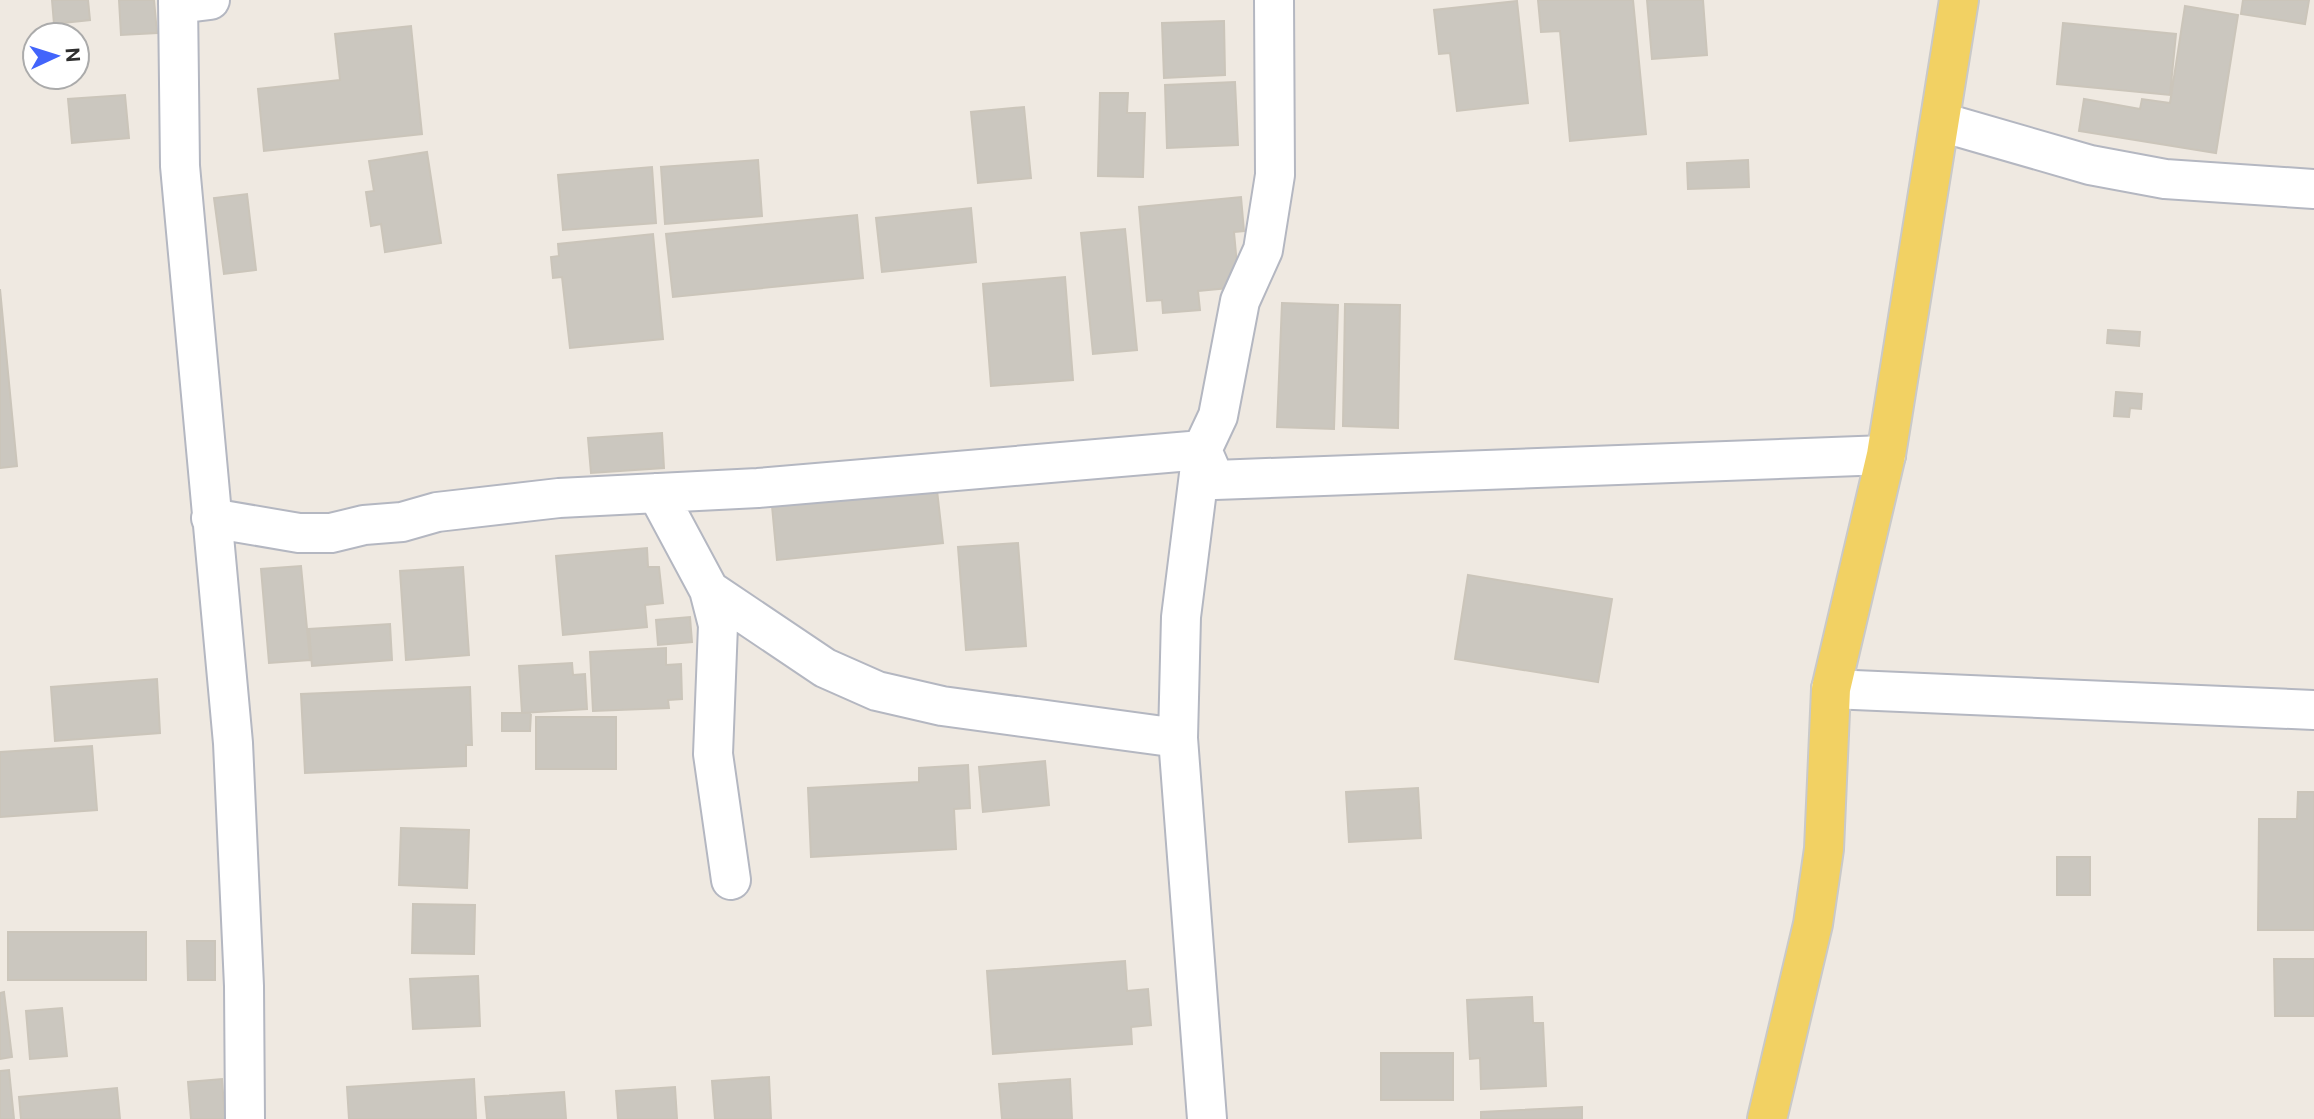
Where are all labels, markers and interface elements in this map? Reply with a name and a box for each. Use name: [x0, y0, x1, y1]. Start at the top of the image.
north arrow: [21, 21, 91, 91]
text: N: [61, 47, 84, 63]

